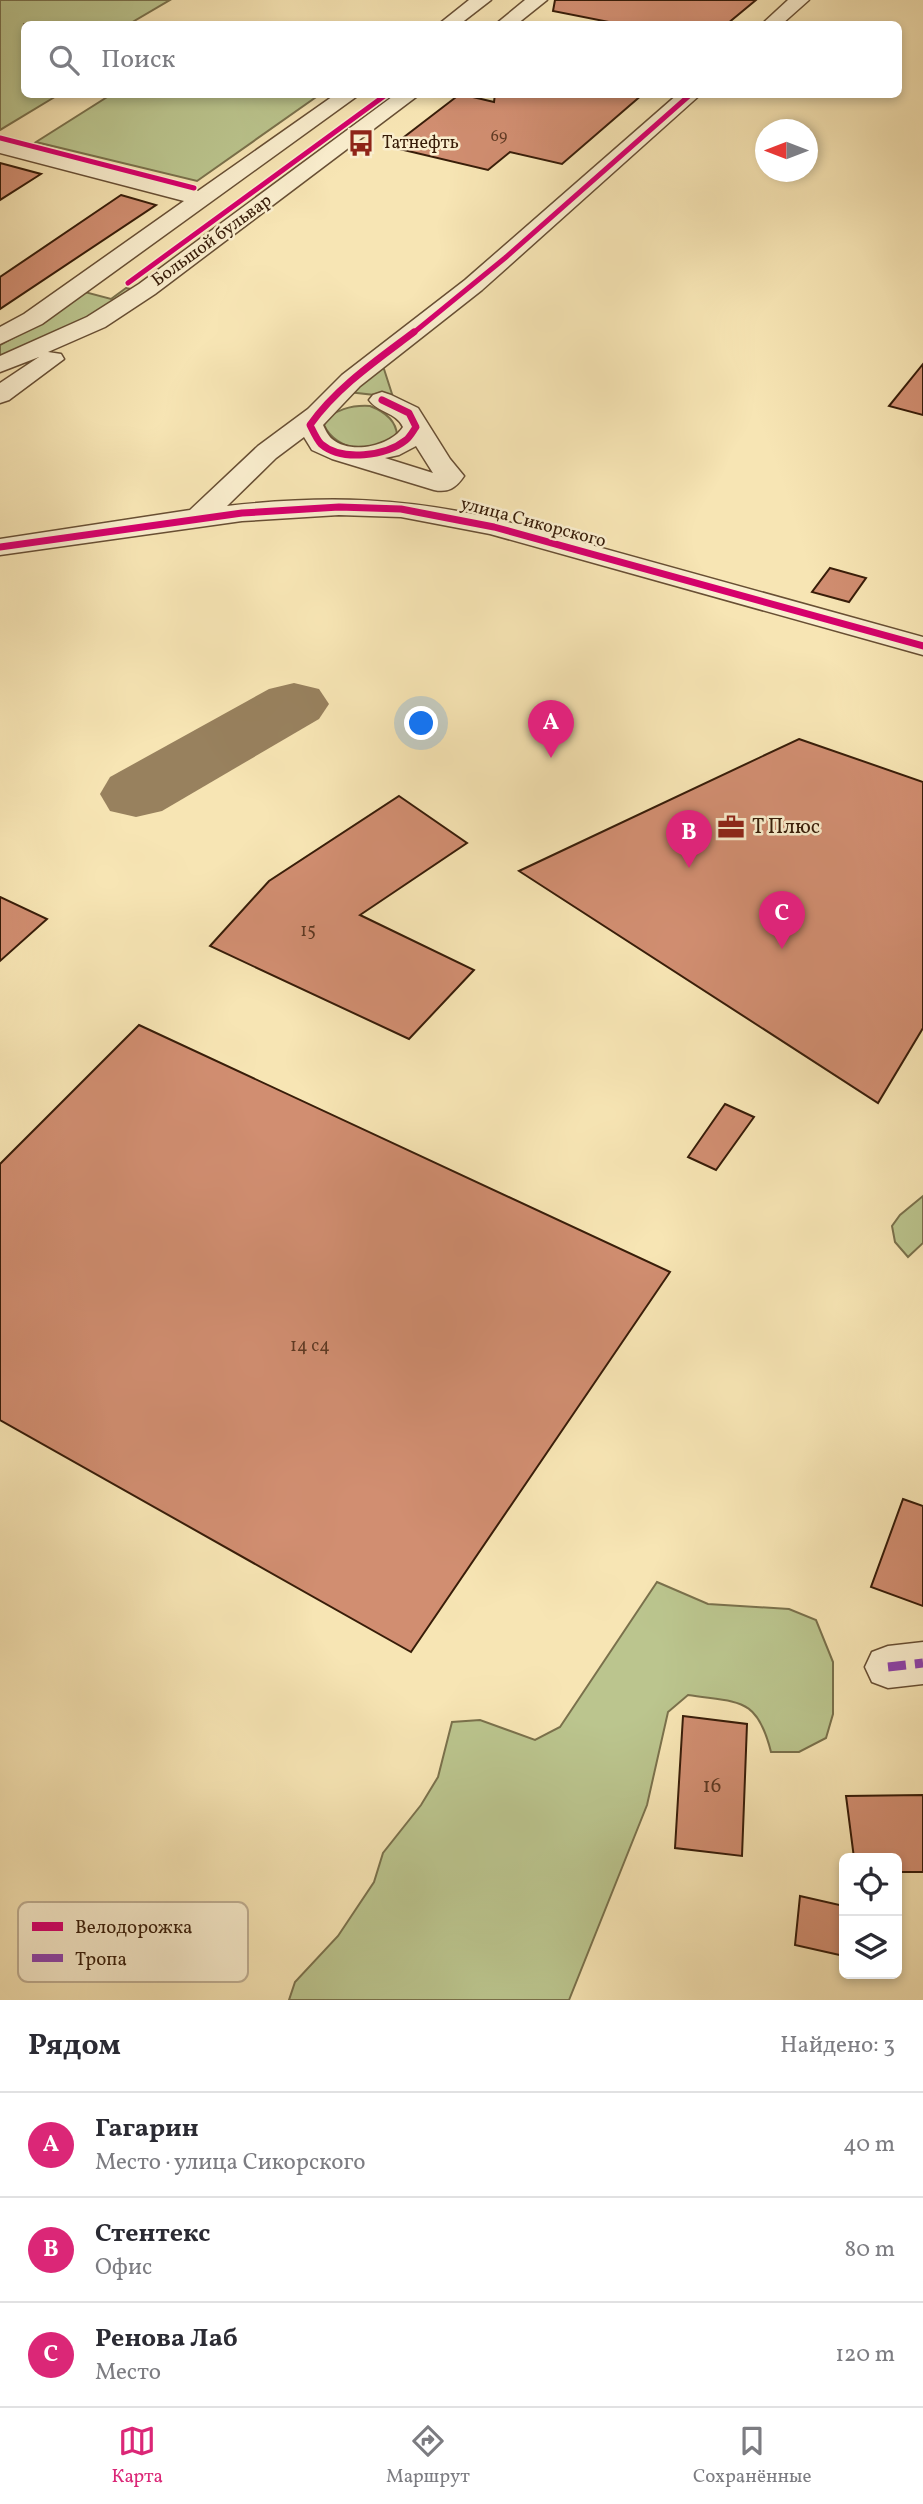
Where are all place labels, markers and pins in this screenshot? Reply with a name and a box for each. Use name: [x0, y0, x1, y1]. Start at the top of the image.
bus stop icon: Татнефть: [346, 128, 376, 158]
place label: Татнефть: [382, 131, 459, 156]
pin: A: [528, 700, 574, 758]
pin: B: [666, 810, 712, 868]
office icon: Т Плюс: [716, 812, 746, 842]
place label: Т Плюс: [752, 813, 820, 842]
pin: C: [759, 891, 805, 949]

